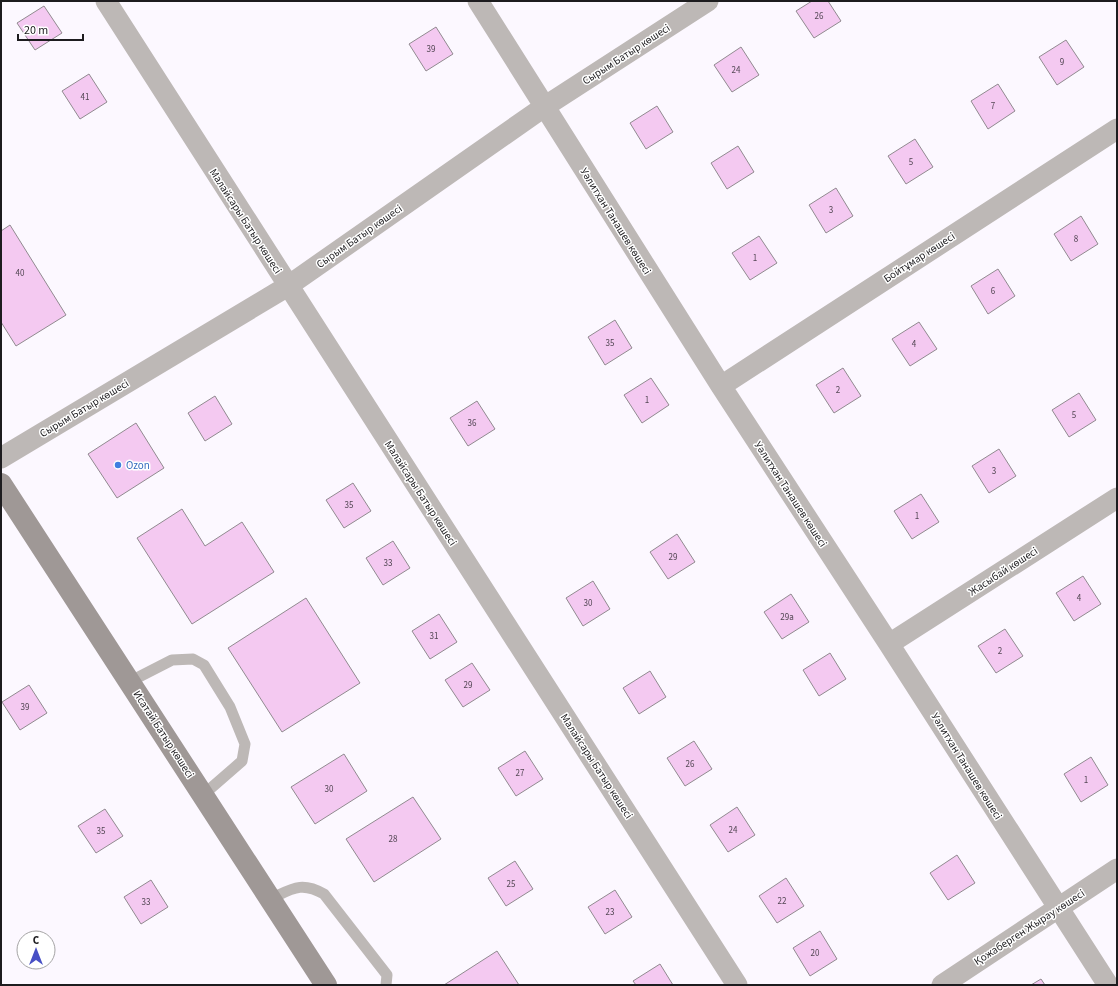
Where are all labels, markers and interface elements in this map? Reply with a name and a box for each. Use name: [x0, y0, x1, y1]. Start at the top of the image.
house number: 26: [815, 10, 824, 23]
scale bar: [18, 16, 83, 42]
street label: Сырым Батыр көшесі: [580, 20, 673, 88]
text: 20 m: [24, 22, 48, 39]
house number: 39: [427, 43, 436, 56]
house number: 9: [1060, 56, 1065, 69]
house number: 24: [732, 64, 741, 77]
house number: 41: [81, 91, 89, 104]
house number: 7: [991, 100, 996, 113]
house number: 5: [909, 156, 914, 169]
street label: Уәлитхан Танашев көшесі: [577, 165, 655, 278]
street label: Малайсары Батыр көшесі: [206, 166, 285, 277]
street label: Сырым Батыр көшесі: [313, 201, 405, 272]
house number: 3: [829, 204, 834, 217]
street label: Бойтұмар көшесі: [881, 229, 958, 286]
house number: 8: [1074, 233, 1079, 246]
house number: 1: [753, 252, 757, 265]
house number: 40: [16, 267, 25, 280]
house number: 6: [991, 285, 996, 298]
house number: 35: [606, 337, 615, 350]
house number: 4: [912, 338, 917, 351]
street label: Сырым Батыр көшесі: [37, 376, 132, 441]
house number: 2: [836, 384, 841, 397]
house number: 1: [645, 394, 649, 407]
house number: 5: [1072, 409, 1077, 422]
house number: 36: [468, 417, 477, 430]
street label: Малайсары Батыр көшесі: [381, 438, 460, 549]
street label: Уәлитхан Танашев көшесі: [751, 438, 830, 550]
place label: Ozon: [126, 458, 150, 473]
marker: Ozon: [113, 460, 123, 470]
house number: 3: [992, 465, 997, 478]
house number: 35: [345, 499, 354, 512]
house number: 1: [915, 510, 919, 523]
street label: Жасыбай көшесі: [966, 543, 1041, 599]
house number: 29: [669, 551, 678, 564]
house number: 33: [384, 557, 393, 570]
house number: 4: [1077, 592, 1082, 605]
house number: 30: [584, 597, 593, 610]
house number: 29а: [780, 611, 794, 624]
house number: 31: [430, 630, 438, 643]
house number: 2: [998, 645, 1003, 658]
house number: 29: [464, 679, 473, 692]
street label: Исатай Батыр көшесі: [130, 688, 198, 781]
house number: 39: [21, 701, 30, 714]
street label: Уәлитхан Танашев көшесі: [928, 710, 1006, 823]
street label: Малайсары Батыр көшесі: [557, 711, 636, 822]
house number: 26: [686, 758, 695, 771]
house number: 27: [516, 767, 525, 780]
house number: 1: [1084, 774, 1088, 787]
house number: 30: [325, 783, 334, 796]
house number: 24: [729, 824, 738, 837]
house number: 35: [97, 825, 106, 838]
house number: 28: [389, 833, 398, 846]
house number: 25: [507, 878, 516, 891]
street label: Қожаберген Жырау көшесі: [971, 886, 1088, 969]
house number: 22: [778, 895, 787, 908]
house number: 33: [142, 896, 151, 909]
house number: 23: [606, 906, 615, 919]
north arrow: [16, 930, 56, 970]
text: С: [33, 933, 40, 948]
house number: 20: [811, 947, 820, 960]

